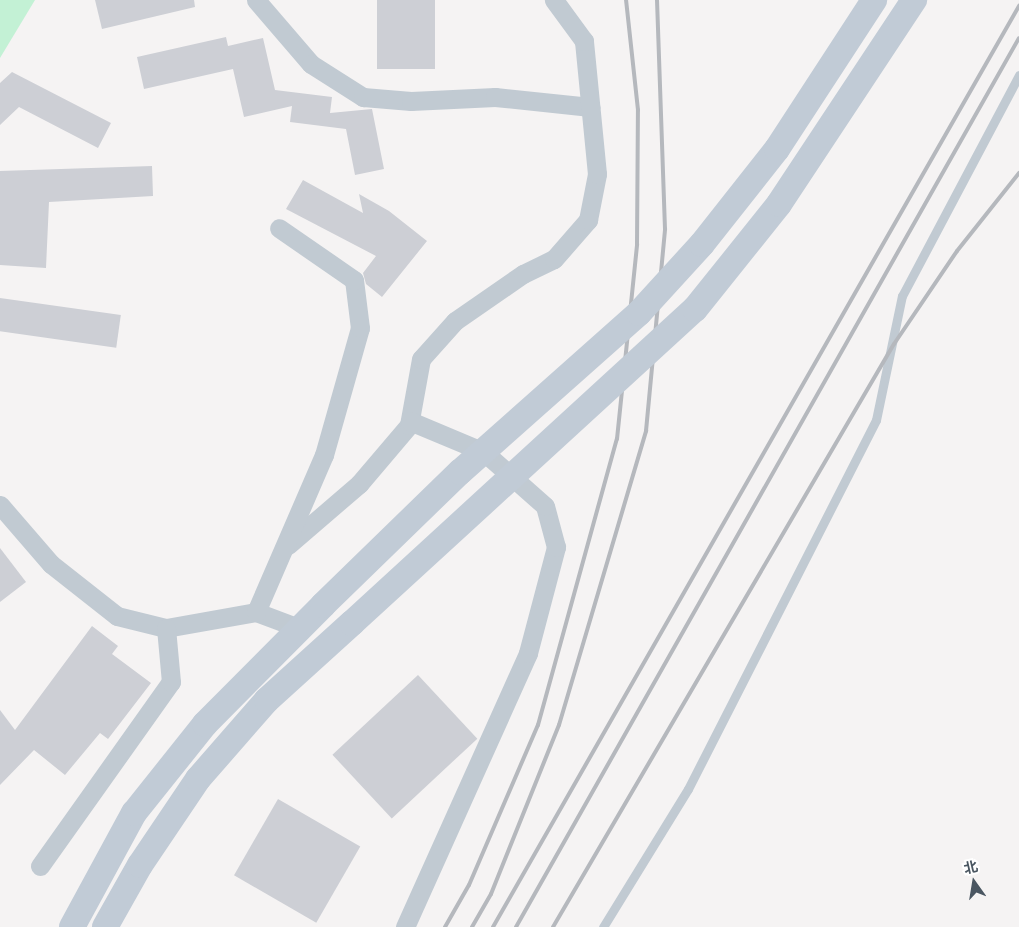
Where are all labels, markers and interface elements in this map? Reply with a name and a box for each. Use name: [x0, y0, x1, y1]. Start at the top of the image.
north arrow: [949, 857, 999, 907]
text: 北: [962, 857, 979, 878]

